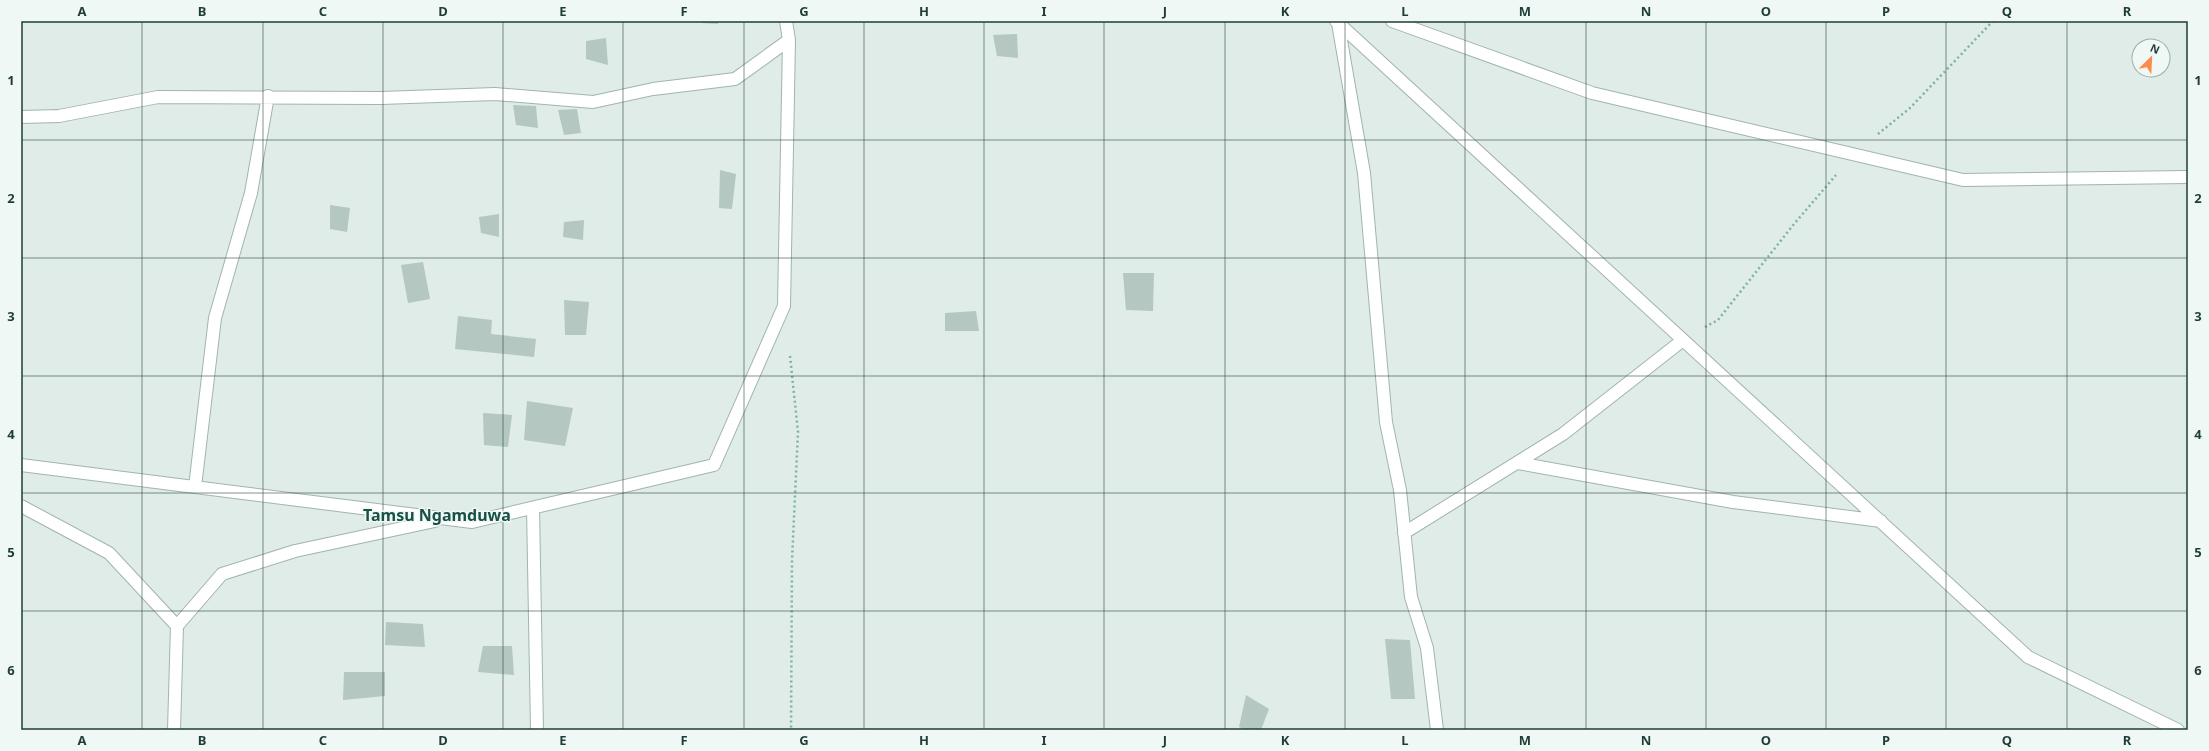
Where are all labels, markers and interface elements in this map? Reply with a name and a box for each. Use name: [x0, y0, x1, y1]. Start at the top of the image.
text: A: [78, 2, 87, 20]
text: B: [198, 2, 206, 20]
text: C: [319, 2, 327, 20]
text: D: [438, 2, 448, 20]
text: E: [559, 2, 567, 20]
text: F: [680, 2, 688, 20]
text: G: [799, 2, 809, 20]
text: H: [919, 2, 929, 20]
text: I: [1041, 2, 1047, 20]
text: J: [1162, 2, 1167, 20]
text: K: [1281, 2, 1290, 20]
text: L: [1401, 2, 1409, 20]
text: M: [1519, 2, 1531, 20]
text: N: [1641, 2, 1651, 20]
text: O: [1761, 2, 1771, 20]
text: P: [1882, 2, 1890, 20]
text: Q: [2002, 2, 2012, 20]
text: R: [2123, 2, 2132, 20]
north arrow: [2131, 38, 2171, 78]
text: N: [2148, 40, 2162, 57]
text: 1: [7, 71, 15, 89]
text: 1: [2194, 71, 2202, 89]
text: 2: [7, 189, 15, 207]
text: 2: [2194, 189, 2202, 207]
text: 3: [7, 307, 15, 325]
text: 3: [2194, 307, 2202, 325]
text: 4: [7, 425, 15, 443]
text: 4: [2194, 425, 2202, 443]
district label: Tamsu Ngamduwa: [363, 504, 511, 526]
text: 5: [7, 543, 15, 561]
text: 5: [2194, 543, 2202, 561]
text: 6: [7, 661, 15, 679]
text: 6: [2194, 661, 2202, 679]
text: A: [78, 731, 87, 749]
text: B: [198, 731, 206, 749]
text: C: [319, 731, 327, 749]
text: D: [438, 731, 448, 749]
text: E: [559, 731, 567, 749]
text: F: [680, 731, 688, 749]
text: G: [799, 731, 809, 749]
text: H: [919, 731, 929, 749]
text: I: [1041, 731, 1047, 749]
text: J: [1162, 731, 1167, 749]
text: K: [1281, 731, 1290, 749]
text: L: [1401, 731, 1409, 749]
text: M: [1519, 731, 1531, 749]
text: N: [1641, 731, 1651, 749]
text: O: [1761, 731, 1771, 749]
text: P: [1882, 731, 1890, 749]
text: Q: [2002, 731, 2012, 749]
text: R: [2123, 731, 2132, 749]

